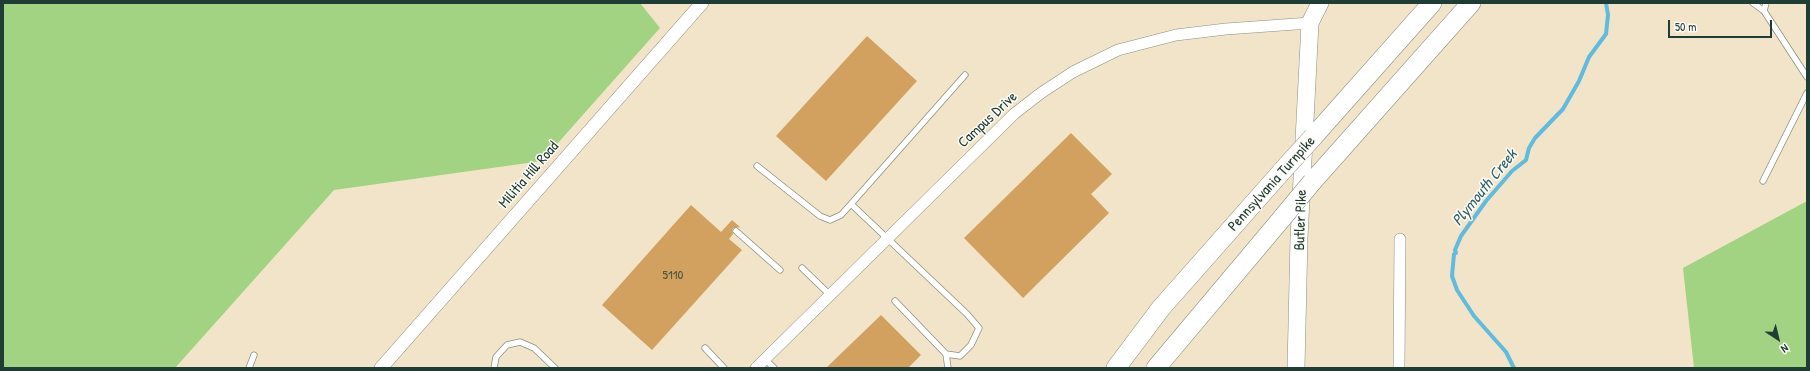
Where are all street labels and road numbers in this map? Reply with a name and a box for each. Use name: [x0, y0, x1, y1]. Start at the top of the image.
street label: Campus Drive: [955, 88, 1021, 152]
street label: Pennsylvania Turnpike: [1225, 133, 1319, 235]
street label: Militia Hill Road: [495, 138, 563, 212]
street label: Butler Pike: [1291, 189, 1311, 251]

